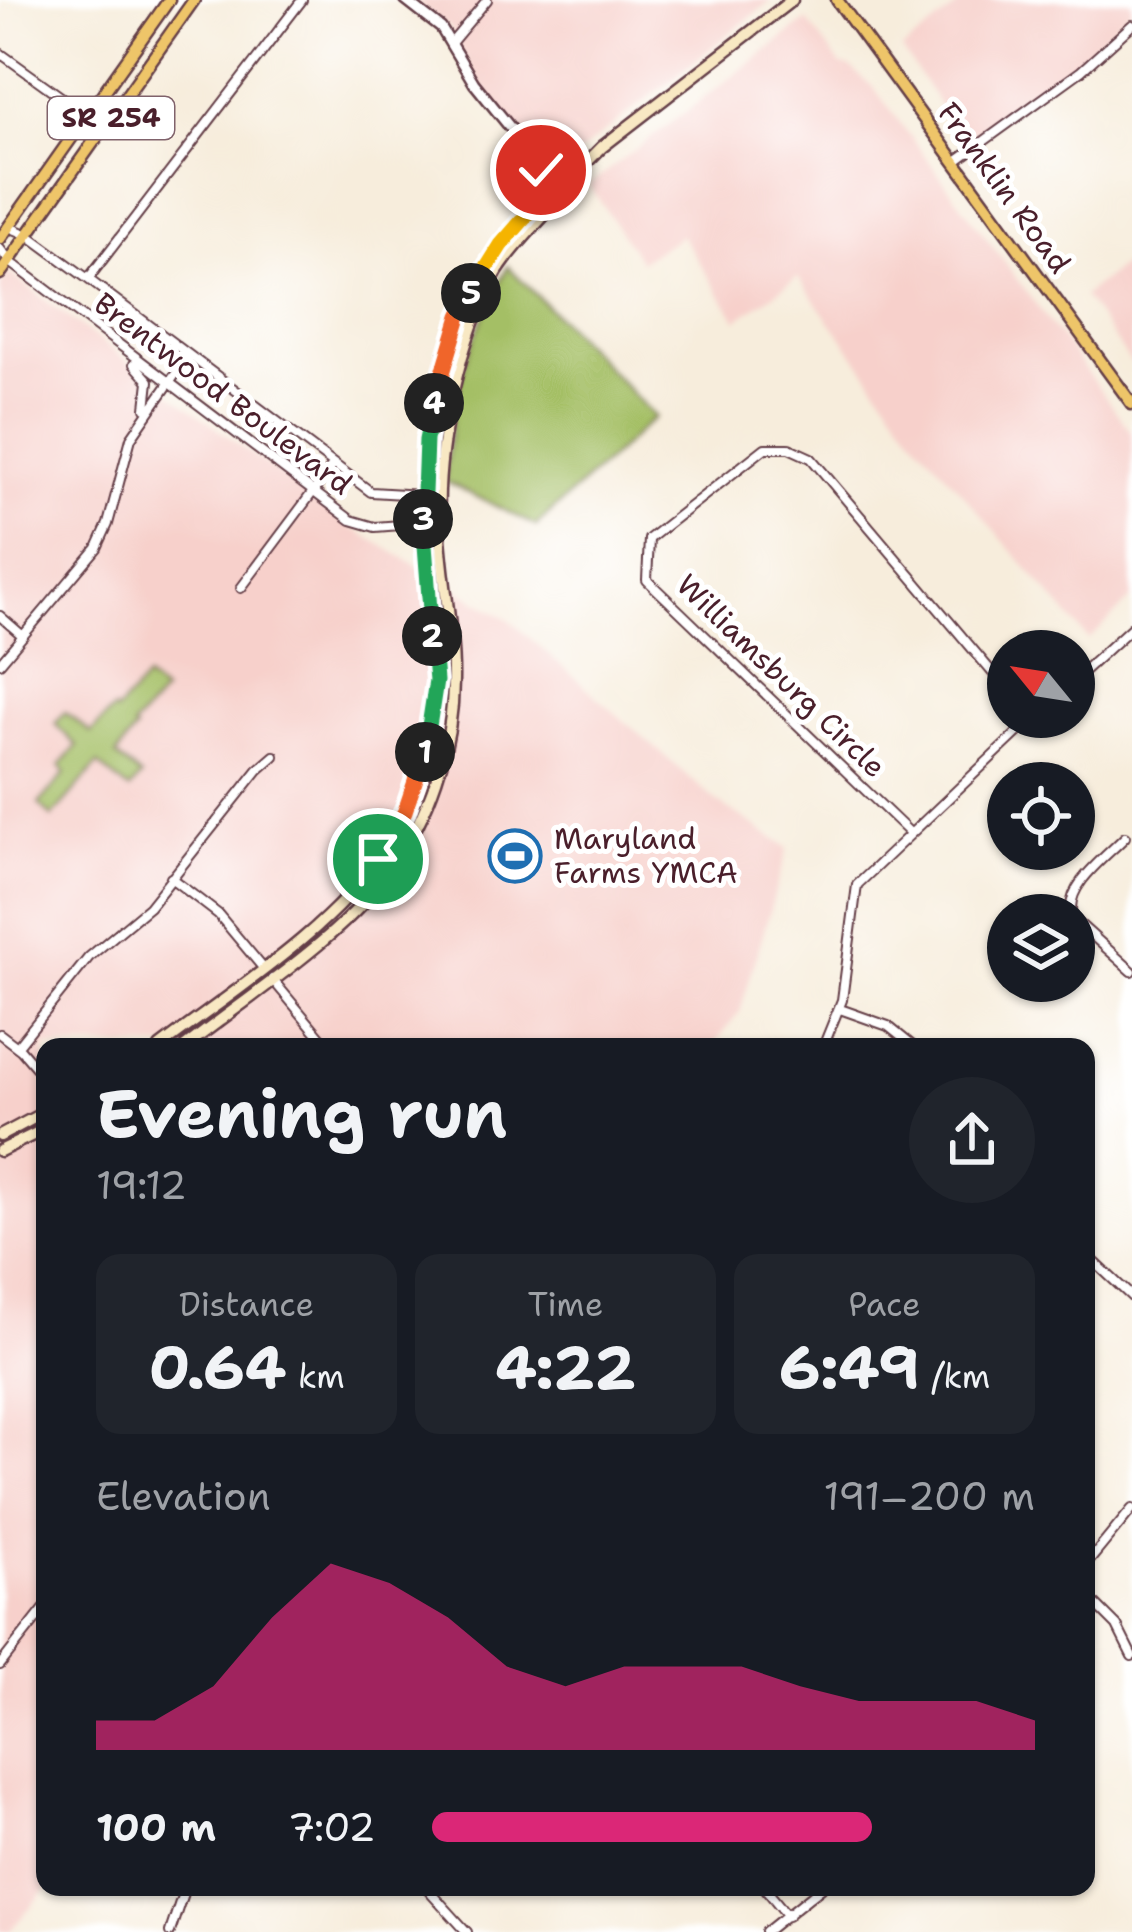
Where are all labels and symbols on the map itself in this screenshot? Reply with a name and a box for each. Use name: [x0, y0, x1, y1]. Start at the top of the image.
street label: Franklin Road: [928, 94, 1080, 282]
road number: SR 254: [48, 97, 174, 139]
pin: [490, 119, 592, 221]
pin: 5: [441, 263, 501, 323]
street label: Brentwood Boulevard: [86, 283, 361, 504]
pin: 4: [404, 373, 464, 433]
pin: 3: [393, 489, 453, 549]
street label: Williamsburg Circle: [668, 565, 895, 787]
pin: 2: [402, 606, 462, 666]
north arrow: [987, 630, 1095, 738]
pin: 1: [395, 722, 455, 782]
pin: [327, 808, 429, 910]
place label: Maryland Farms YMCA: [554, 818, 738, 893]
sports icon: Maryland Farms YMCA: [487, 828, 543, 884]

